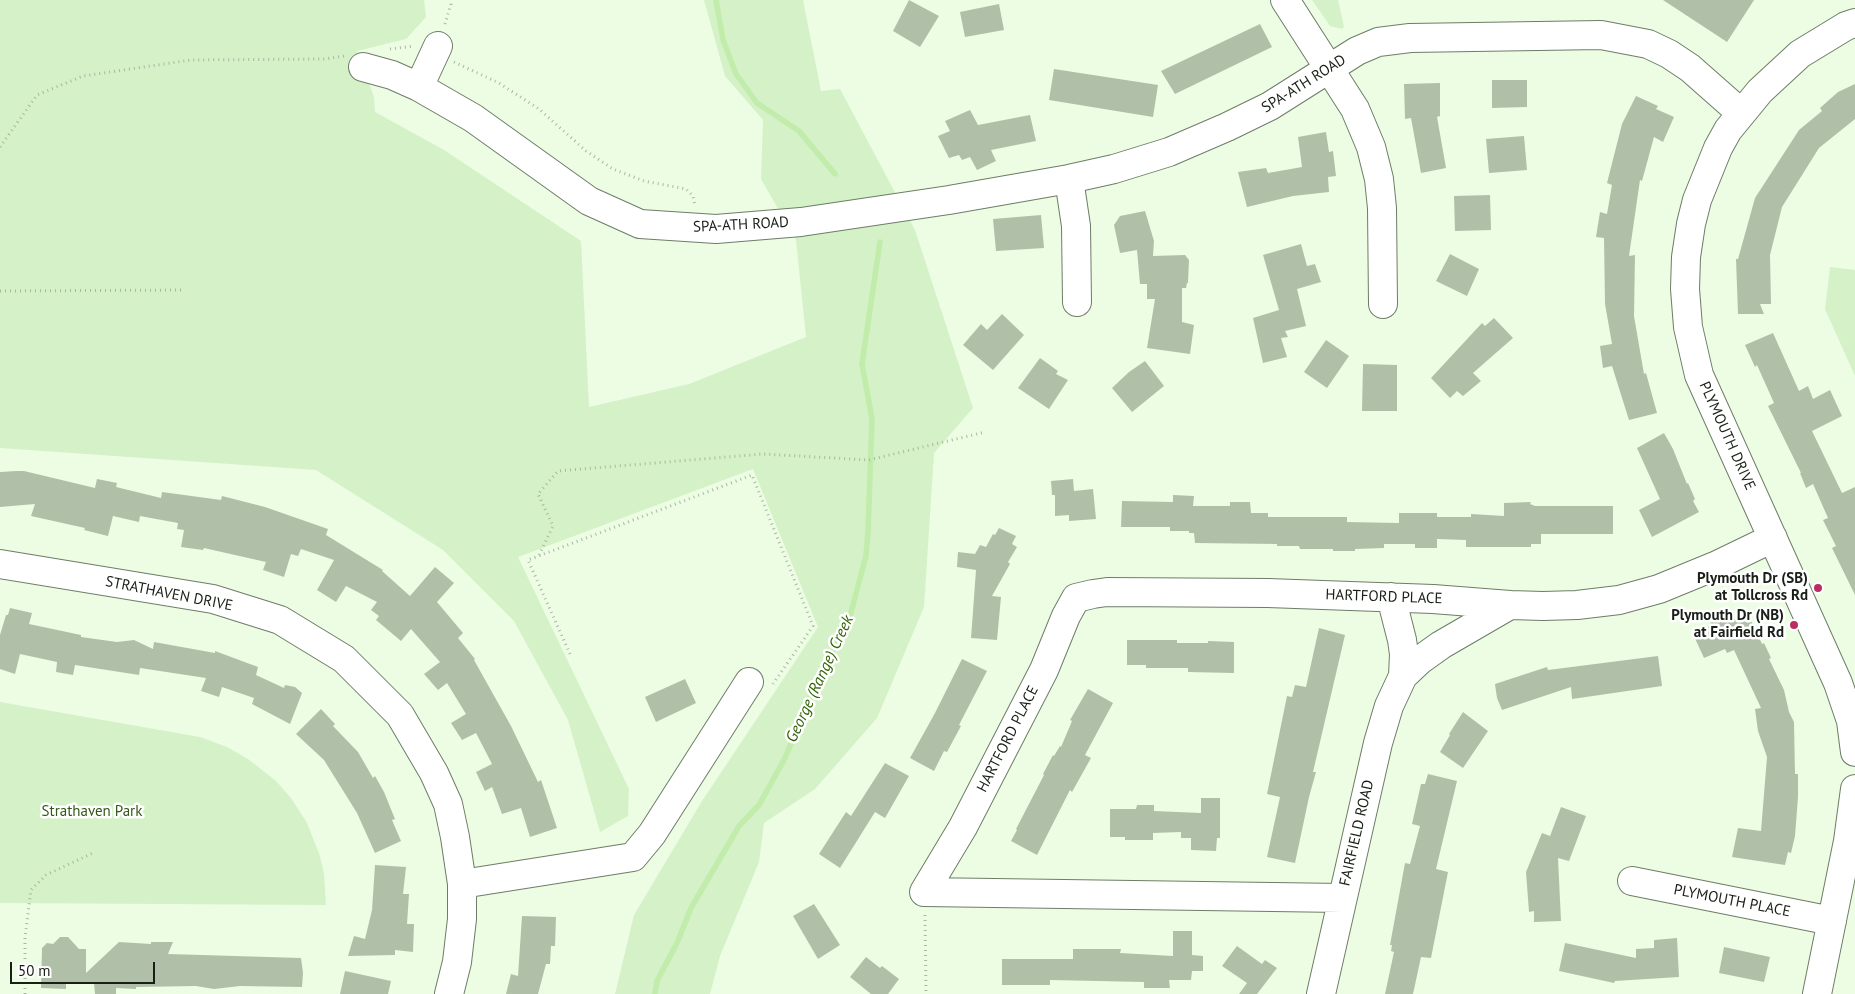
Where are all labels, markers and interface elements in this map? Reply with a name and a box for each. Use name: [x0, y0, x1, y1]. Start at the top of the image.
street label: SPA-ATH ROAD: [1259, 51, 1349, 117]
street label: SPA-ATH ROAD: [693, 214, 789, 236]
street label: PLYMOUTH DRIVE: [1695, 379, 1759, 493]
place label: Plymouth Dr (SB) at Tollcross Rd: [1697, 570, 1808, 605]
street label: STRATHAVEN DRIVE: [104, 573, 234, 615]
marker: Plymouth Dr (SB) at Tollcross Rd: [1812, 582, 1824, 594]
street label: HARTFORD PLACE: [1325, 586, 1443, 608]
place label: Plymouth Dr (NB) at Fairfield Rd: [1671, 607, 1784, 642]
water label: George (Range) Creek: [782, 612, 858, 746]
marker: Plymouth Dr (NB) at Fairfield Rd: [1788, 619, 1800, 631]
street label: HARTFORD PLACE: [973, 683, 1043, 795]
street label: FAIRFIELD ROAD: [1336, 778, 1378, 888]
park label: Strathaven Park: [42, 803, 142, 821]
street label: PLYMOUTH PLACE: [1672, 881, 1792, 921]
scale bar: [12, 952, 158, 984]
text: 50 m: [18, 961, 51, 980]

